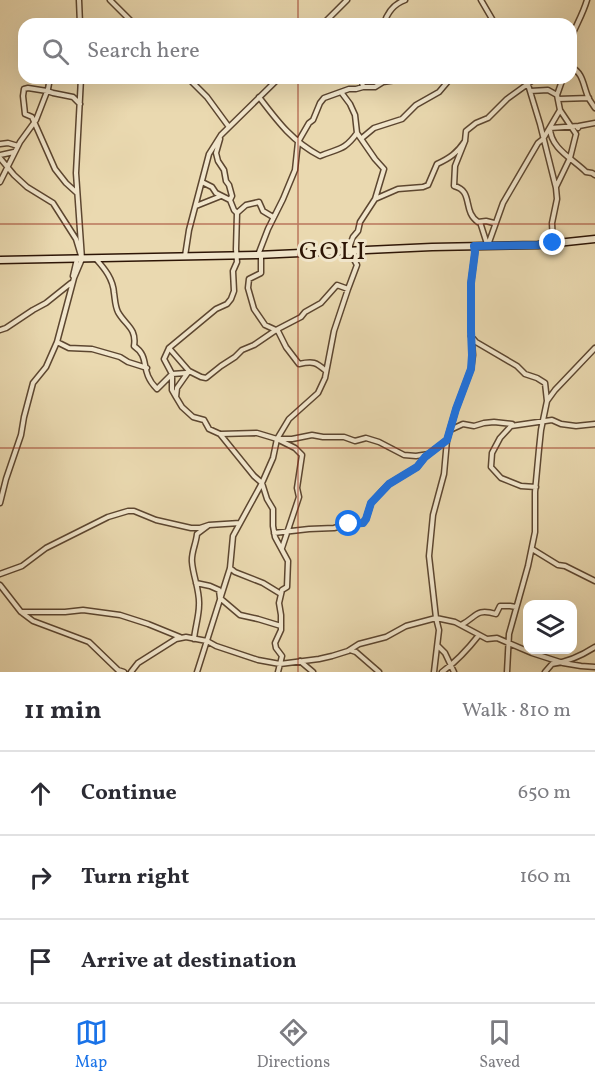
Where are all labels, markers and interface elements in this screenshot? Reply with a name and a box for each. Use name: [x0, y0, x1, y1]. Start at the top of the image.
search box: [18, 18, 577, 84]
icon: search: [39, 35, 72, 68]
text: Search here: [87, 36, 200, 67]
route end: [539, 229, 565, 255]
district label: GOLI: [299, 234, 367, 270]
route start: [335, 510, 361, 536]
map controls: [523, 600, 577, 654]
button: layers: [523, 600, 577, 654]
text: 11 min: [24, 693, 102, 729]
text: Walk · 810 m: [462, 697, 571, 725]
icon: ahead: [24, 777, 57, 810]
text: Continue: [81, 778, 177, 809]
text: 650 m: [518, 779, 571, 807]
icon: right: [24, 861, 57, 894]
text: Turn right: [81, 862, 189, 893]
text: 160 m: [519, 863, 571, 891]
icon: arrive: [24, 945, 57, 978]
text: Arrive at destination: [81, 946, 297, 977]
tab: Map: [75, 1016, 108, 1074]
tab: Directions: [257, 1016, 330, 1074]
tab: Saved: [479, 1016, 520, 1074]

